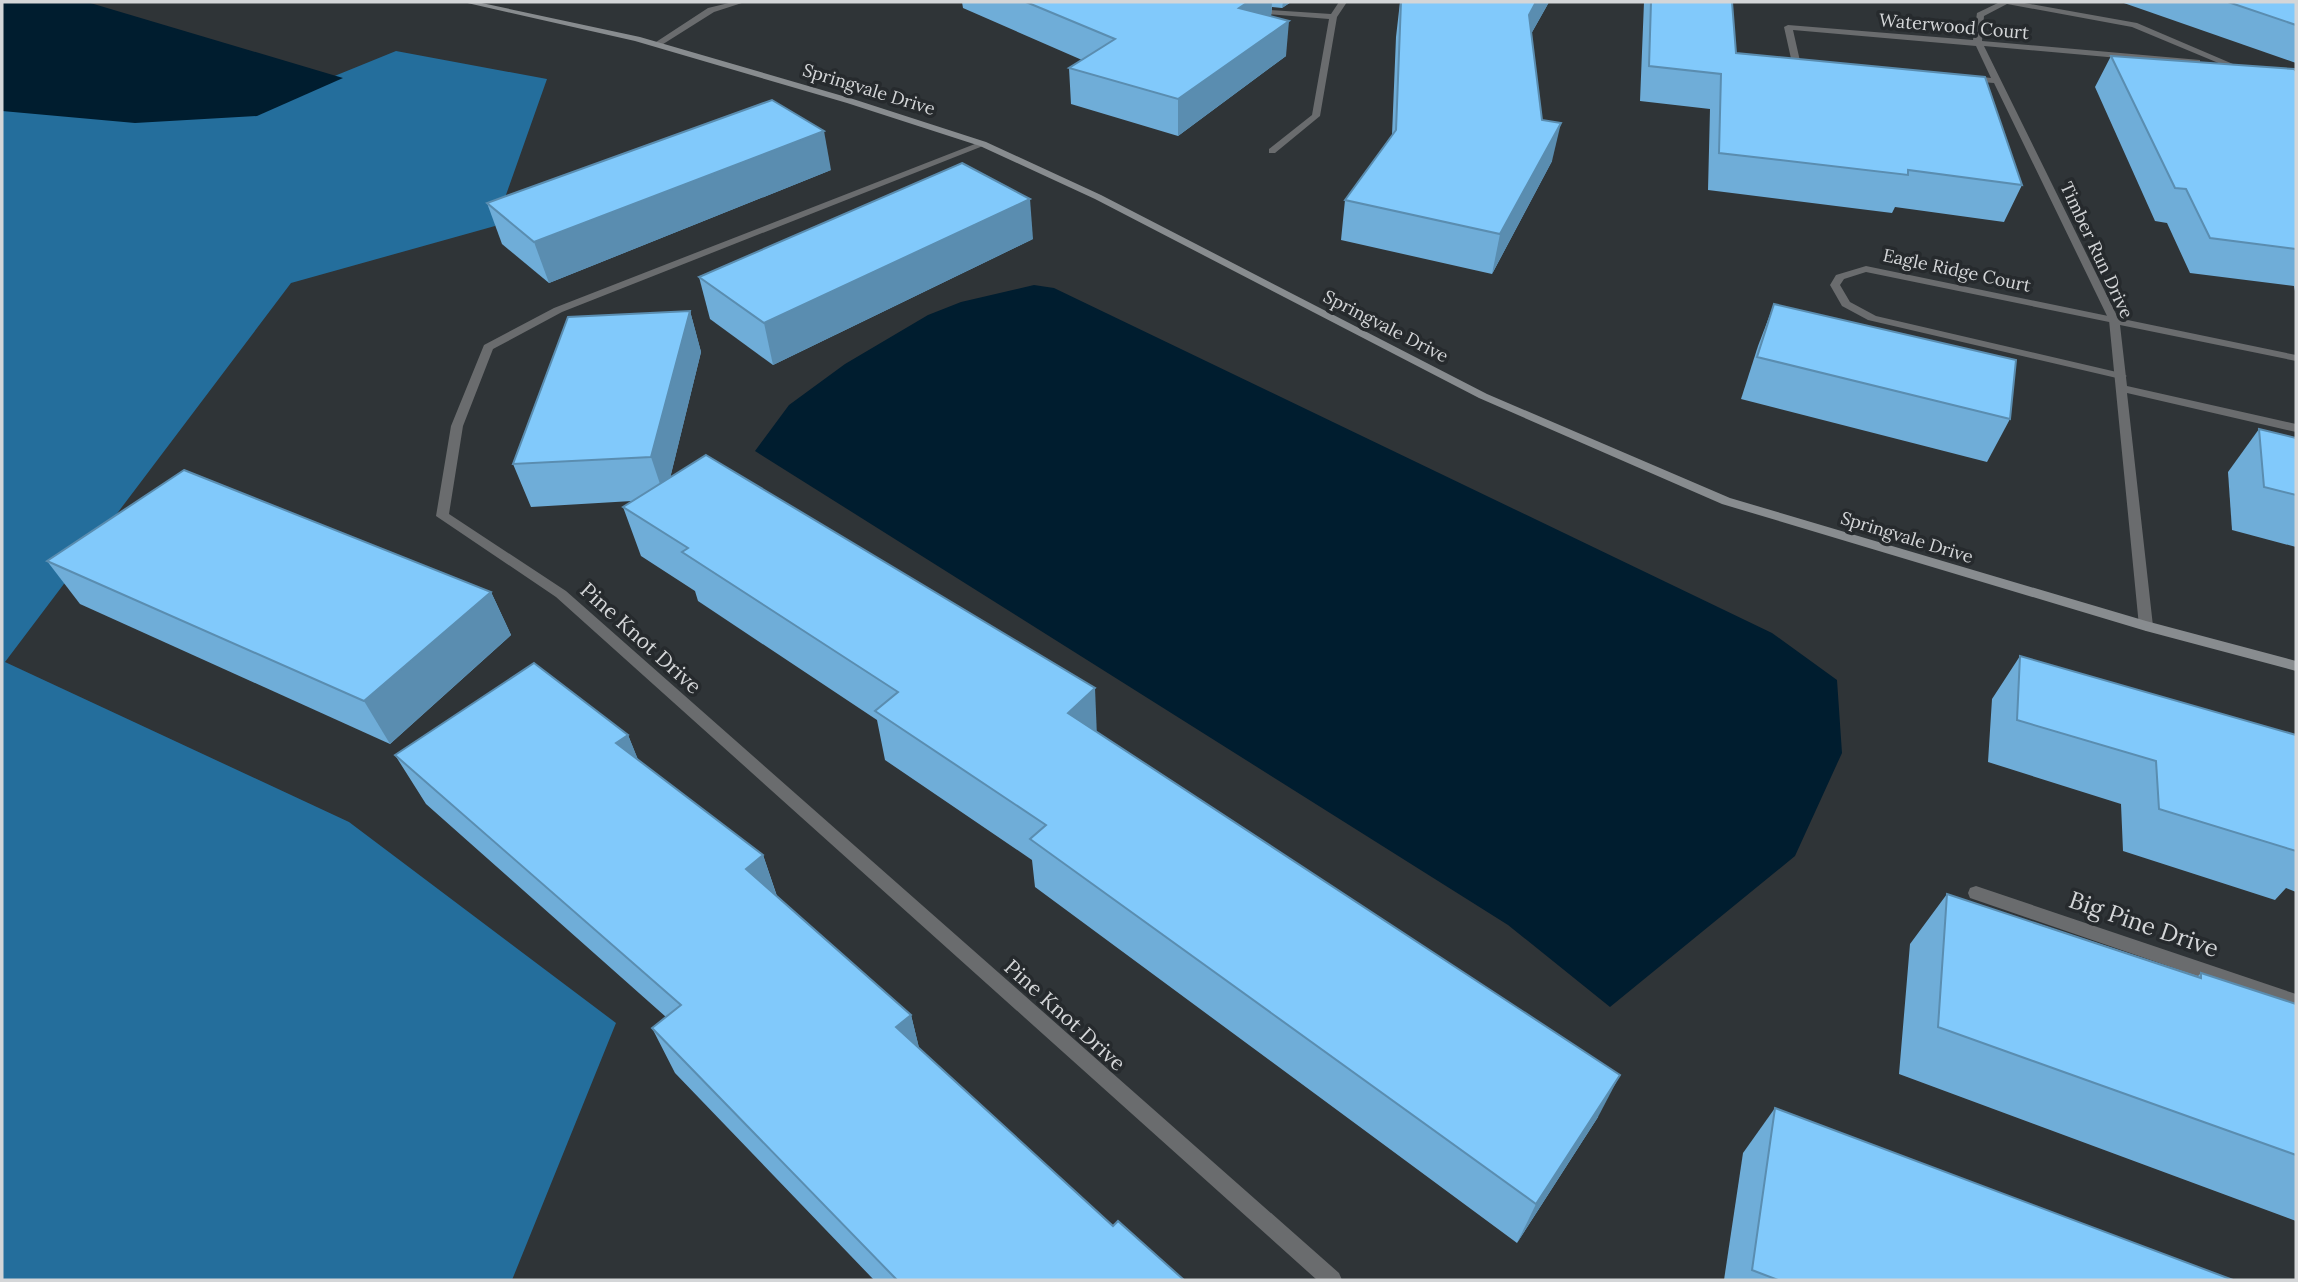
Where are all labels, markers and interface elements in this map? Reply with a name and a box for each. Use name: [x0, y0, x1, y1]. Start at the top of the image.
street label: Waterwood Court: [1878, 8, 2030, 44]
street label: Springvale Drive: [800, 58, 938, 120]
street label: Timber Run Drive: [2055, 178, 2139, 322]
street label: Eagle Ridge Court: [1881, 243, 2033, 297]
street label: Springvale Drive: [1320, 285, 1453, 368]
street label: Springvale Drive: [1838, 506, 1976, 568]
street label: Pine Knot Drive: [575, 577, 707, 699]
street label: Big Pine Drive: [2065, 884, 2223, 964]
street label: Pine Knot Drive: [999, 954, 1131, 1076]

